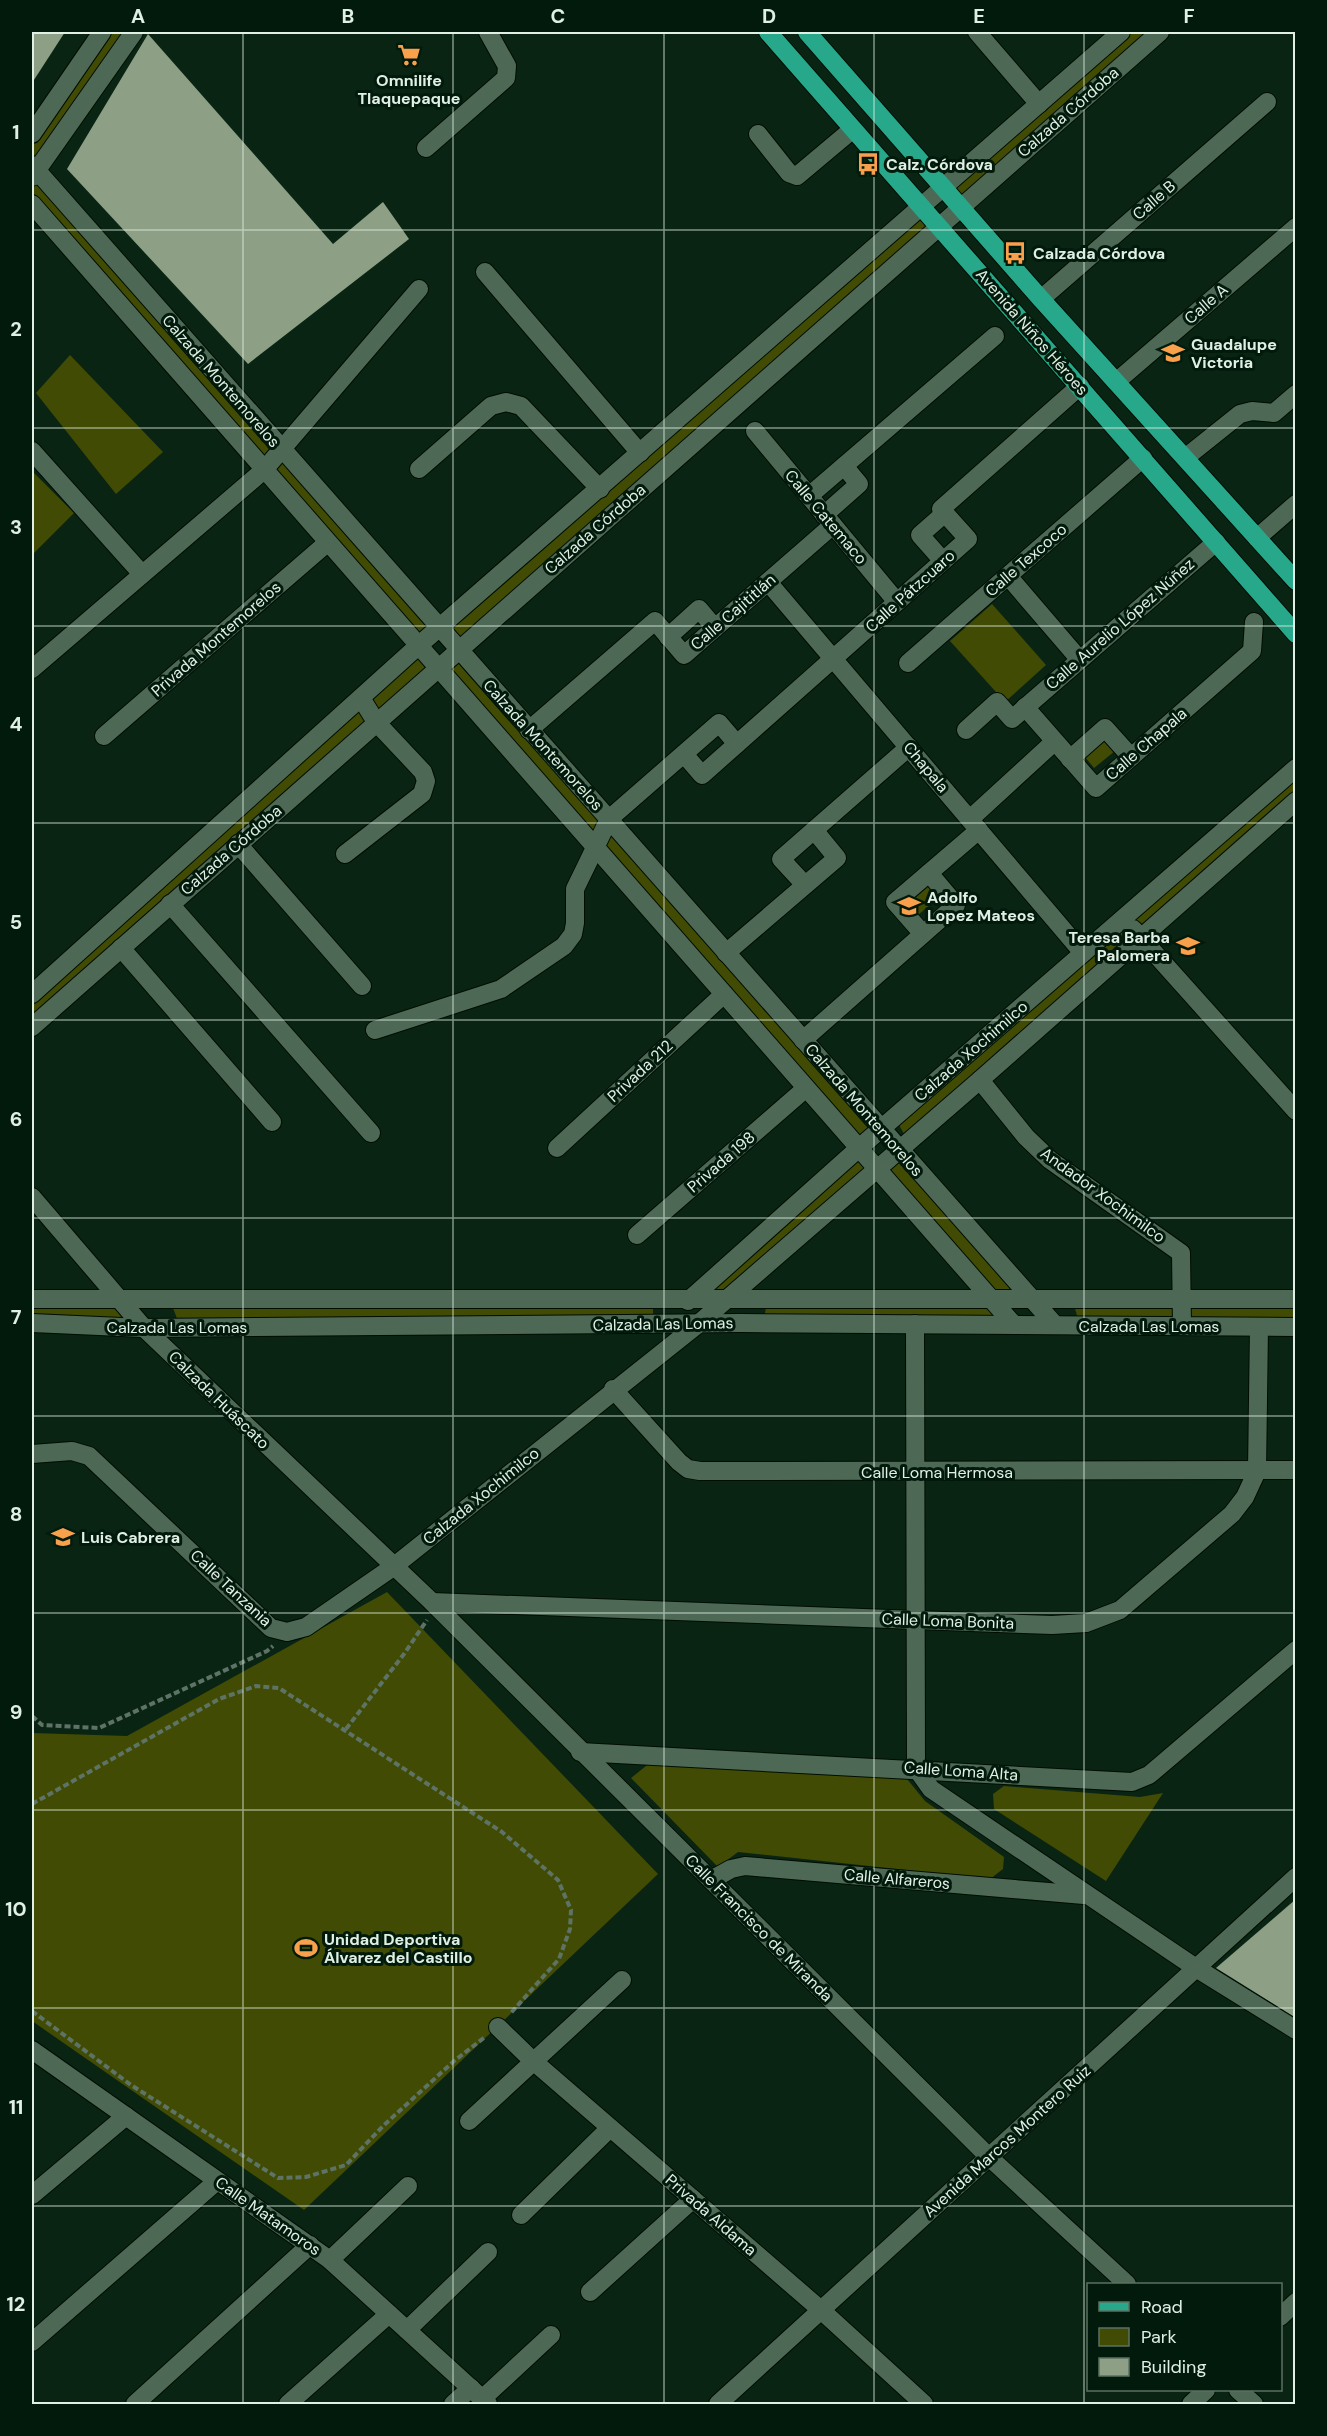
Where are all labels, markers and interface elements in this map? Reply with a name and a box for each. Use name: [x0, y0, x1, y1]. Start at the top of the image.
text: A: [131, 3, 145, 29]
text: B: [342, 3, 354, 29]
text: C: [551, 3, 565, 29]
text: D: [762, 3, 776, 29]
text: E: [973, 3, 985, 29]
text: F: [1183, 3, 1195, 29]
supermarket icon: Omnilife Tlaquepaque: [396, 42, 422, 68]
street label: Calzada Córdoba: [1013, 62, 1123, 162]
place label: Omnilife Tlaquepaque: [358, 70, 461, 109]
text: 1: [12, 119, 20, 145]
bus stop icon: Calz. Córdova: [855, 151, 881, 177]
place label: Calz. Córdova: [886, 154, 993, 175]
street label: Calle B: [1128, 176, 1180, 224]
bus stop icon: Calzada Córdova: [1002, 240, 1028, 266]
place label: Calzada Córdova: [1033, 243, 1165, 264]
street label: Avenida Niños Héroes: [971, 264, 1093, 400]
street label: Calle A: [1180, 279, 1233, 329]
street label: Calzada Montemorelos: [157, 310, 285, 452]
text: 2: [10, 316, 22, 342]
place label: Guadalupe Victoria: [1191, 334, 1277, 373]
school or university icon: Guadalupe Victoria: [1160, 340, 1186, 366]
street label: Calle Catemaco: [780, 465, 872, 569]
street label: Calzada Córdoba: [540, 479, 650, 579]
text: 3: [10, 514, 22, 540]
street label: Calle Texcoco: [981, 519, 1071, 601]
street label: Calle Pátzcuaro: [861, 545, 959, 637]
street label: Calle Aurelio López Núñez: [1041, 554, 1199, 694]
street label: Calle Cajititlán: [686, 569, 780, 655]
street label: Privada Montemorelos: [147, 577, 285, 701]
street label: Calzada Montemorelos: [478, 675, 608, 815]
street label: Calle Chapala: [1101, 703, 1191, 785]
text: 4: [10, 711, 23, 737]
street label: Chapala: [899, 737, 953, 797]
street label: Calzada Córdoba: [176, 800, 286, 900]
place label: Adolfo Lopez Mateos: [927, 887, 1035, 926]
school or university icon: Adolfo Lopez Mateos: [896, 893, 922, 919]
text: 5: [10, 909, 22, 935]
place label: Teresa Barba Palomera: [1069, 927, 1170, 966]
school or university icon: Teresa Barba Palomera: [1175, 933, 1201, 959]
street label: Calzada Xochimilco: [910, 996, 1032, 1106]
street label: Privada 212: [603, 1035, 677, 1107]
street label: Calzada Montemorelos: [800, 1039, 928, 1181]
text: 6: [10, 1106, 22, 1132]
street label: Privada 198: [683, 1127, 759, 1197]
street label: Andador Xochimilco: [1036, 1143, 1170, 1247]
text: 7: [11, 1304, 22, 1330]
street label: Calzada Las Lomas: [592, 1312, 734, 1336]
street label: Calzada Las Lomas: [1079, 1316, 1219, 1337]
street label: Calzada Las Lomas: [107, 1317, 247, 1338]
street label: Calzada Huáscato: [164, 1346, 274, 1454]
street label: Calzada Xochimilco: [418, 1443, 544, 1549]
street label: Calle Loma Hermosa: [861, 1462, 1013, 1483]
text: 8: [10, 1501, 22, 1527]
school or university icon: Luis Cabrera: [50, 1524, 76, 1550]
place label: Luis Cabrera: [81, 1527, 180, 1548]
street label: Calle Tanzania: [186, 1545, 276, 1631]
street label: Calle Loma Bonita: [881, 1608, 1015, 1634]
text: 9: [10, 1699, 22, 1725]
street label: Calle Loma Alta: [903, 1757, 1019, 1785]
street label: Calle Francisco de Miranda: [681, 1850, 837, 2006]
street label: Calle Alfareros: [843, 1864, 951, 1894]
text: 10: [5, 1896, 27, 1922]
place label: Unidad Deportiva Álvarez del Castillo: [324, 1929, 472, 1968]
sports icon: Unidad Deportiva Álvarez del Castillo: [293, 1935, 319, 1961]
street label: Avenida Marcos Montero Ruiz: [919, 2060, 1095, 2222]
text: 11: [9, 2094, 23, 2120]
street label: Privada Aldama: [661, 2169, 761, 2261]
street label: Calle Matamoros: [211, 2172, 325, 2260]
legend: [1087, 2283, 1282, 2391]
text: 12: [7, 2291, 25, 2317]
text: Road: [1141, 2295, 1183, 2319]
text: Park: [1141, 2325, 1177, 2349]
text: Building: [1141, 2355, 1206, 2379]

